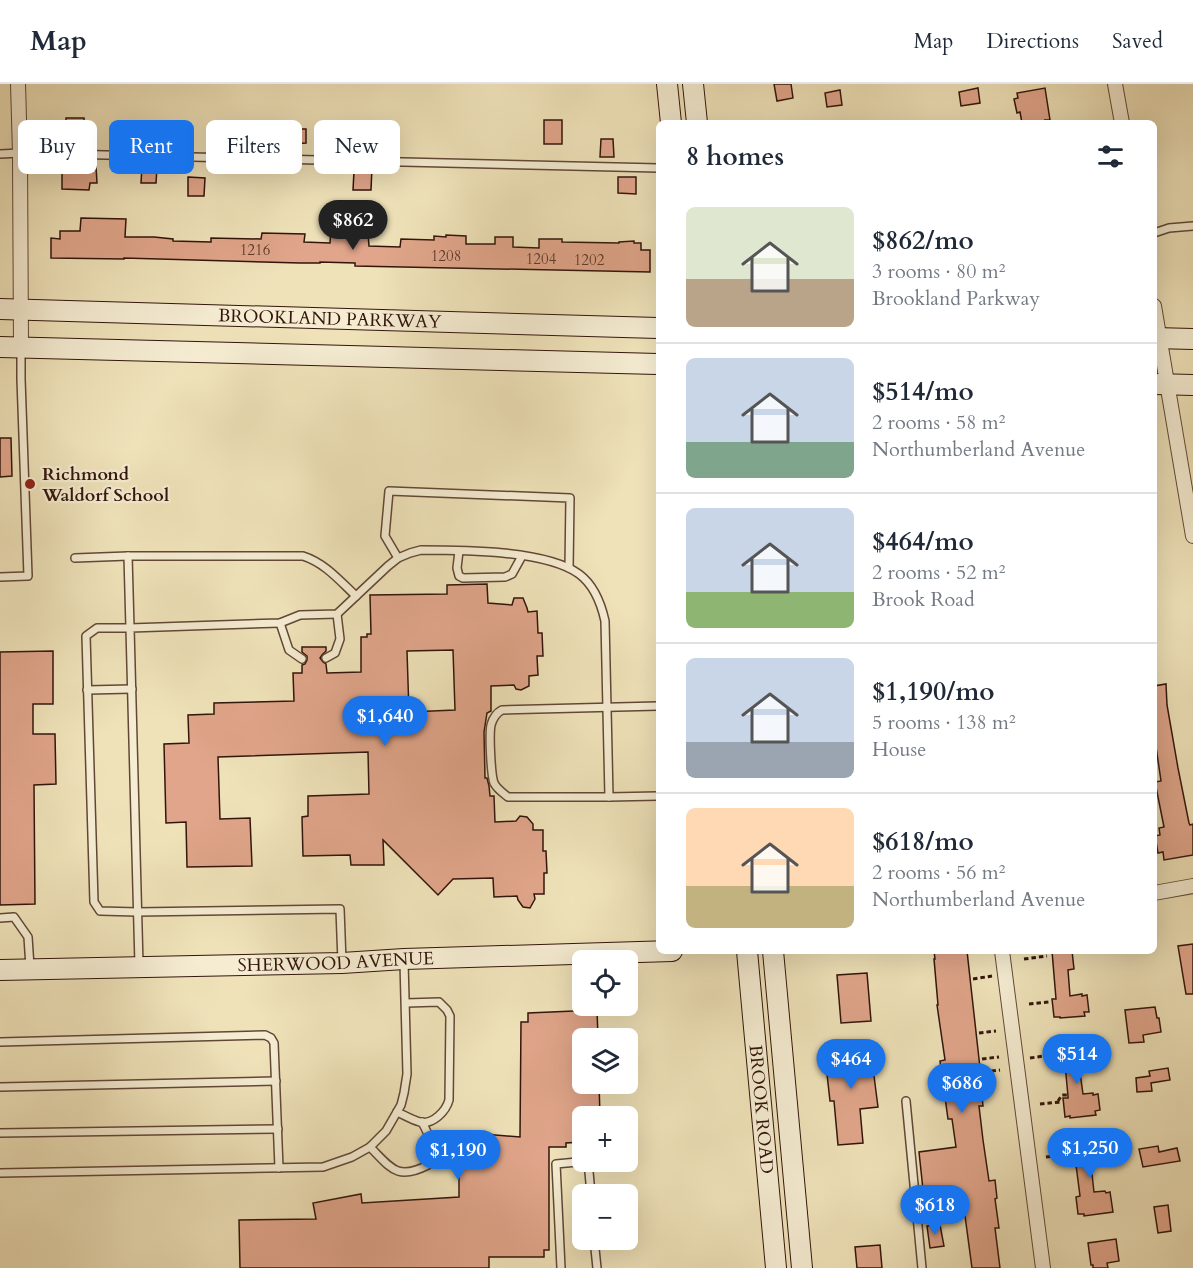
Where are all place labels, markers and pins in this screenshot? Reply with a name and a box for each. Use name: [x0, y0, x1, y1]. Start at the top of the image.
pin: $862: [317, 200, 389, 251]
place label: Richmond Waldorf School: [41, 462, 169, 508]
marker: Richmond Waldorf School: [23, 477, 37, 491]
pin: $1,640: [336, 696, 434, 747]
pin: $514: [1041, 1034, 1113, 1085]
pin: $464: [815, 1039, 887, 1090]
pin: $686: [926, 1063, 998, 1114]
pin: $1,250: [1041, 1128, 1139, 1179]
pin: $1,190: [409, 1130, 507, 1181]
pin: $618: [899, 1185, 971, 1236]

